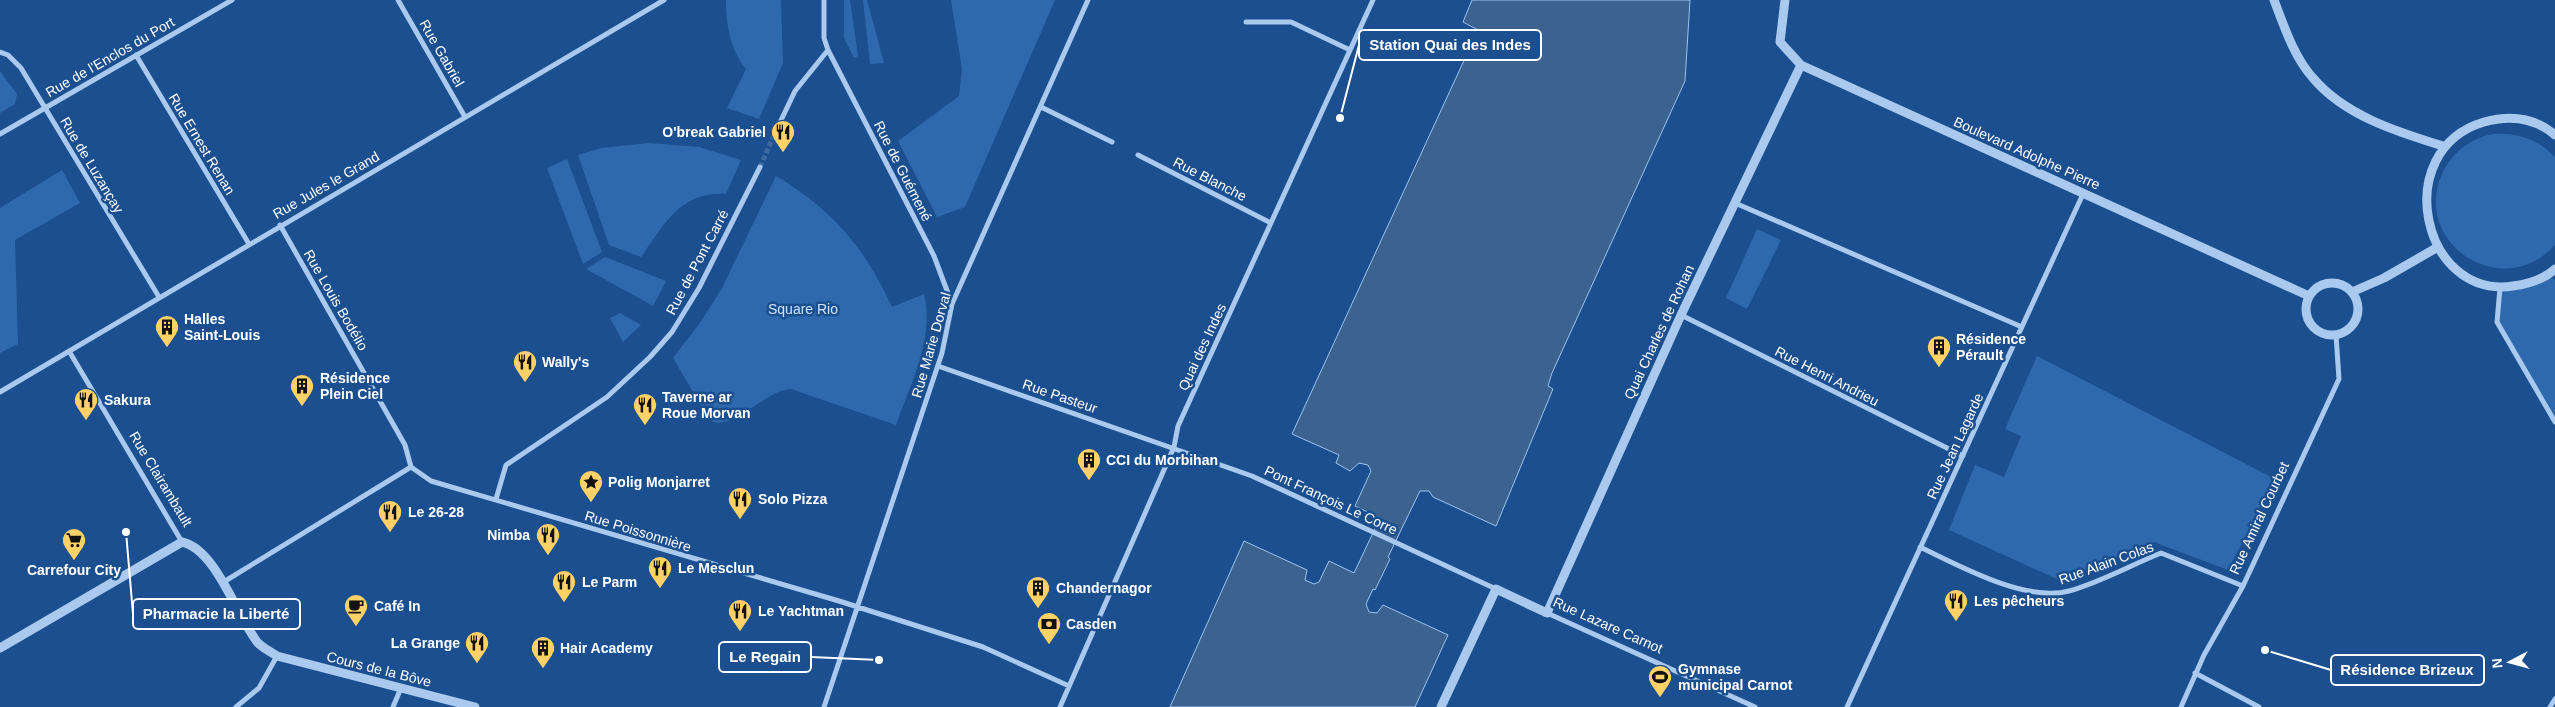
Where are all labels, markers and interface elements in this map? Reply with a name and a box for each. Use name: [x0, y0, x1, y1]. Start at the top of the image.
street label: Rue de l'Enclos du Port: [43, 14, 177, 100]
street label: Rue Gabriel: [416, 17, 468, 89]
callout: Station Quai des Indes: [1359, 30, 1541, 60]
text: Station Quai des Indes: [1369, 36, 1531, 53]
street label: Rue Ernest Renan: [165, 91, 239, 197]
street label: Boulevard Adolphe Pierre: [1951, 113, 2103, 193]
street label: Rue de Luzançay: [57, 114, 127, 216]
street label: Rue de Guémené: [871, 118, 935, 224]
restaurant icon: O'break Gabriel: [770, 119, 796, 153]
place label: O'break Gabriel: [662, 124, 766, 140]
street label: Rue Jules le Grand: [270, 148, 382, 222]
street label: Rue Blanche: [1171, 154, 1250, 204]
street label: Rue de Pont Carré: [663, 207, 732, 317]
street label: Rue Louis Bodélio: [301, 247, 371, 353]
street label: Quai Charles de Rohan: [1621, 262, 1697, 402]
street label: Rue Marie Dorval: [908, 290, 954, 400]
park label: Square Rio: [768, 301, 838, 317]
street label: Quai des Indes: [1175, 301, 1229, 393]
place label: Halles Saint-Louis: [184, 311, 260, 343]
building icon: Halles Saint-Louis: [154, 314, 180, 348]
place label: Résidence Pérault: [1956, 331, 2026, 363]
building icon: Résidence Pérault: [1926, 334, 1952, 368]
street label: Rue Henri Andrieu: [1772, 343, 1882, 409]
restaurant icon: Wally's: [512, 349, 538, 383]
place label: Wally's: [542, 354, 589, 370]
place label: Résidence Plein Ciel: [320, 370, 390, 402]
building icon: Résidence Plein Ciel: [289, 373, 315, 407]
street label: Rue Pasteur: [1021, 376, 1100, 416]
restaurant icon: Sakura: [73, 387, 99, 421]
place label: Taverne ar Roue Morvan: [662, 389, 751, 421]
street label: Rue Jean Lagarde: [1923, 390, 1987, 502]
place label: Sakura: [104, 392, 151, 408]
restaurant icon: Taverne ar Roue Morvan: [632, 392, 658, 426]
street label: Rue Clairambault: [126, 429, 196, 530]
building icon: CCI du Morbihan: [1076, 447, 1102, 481]
place label: CCI du Morbihan: [1106, 452, 1218, 468]
street label: Rue Amiral Courbet: [2226, 459, 2292, 577]
street label: Pont François Le Corre: [1262, 462, 1400, 538]
place icon: Polig Monjarret: [578, 469, 604, 503]
place label: Polig Monjarret: [608, 474, 710, 490]
restaurant icon: Solo Pizza: [727, 486, 753, 520]
place label: Solo Pizza: [758, 491, 827, 507]
restaurant icon: Le 26-28: [377, 499, 403, 533]
place label: Le 26-28: [408, 504, 464, 520]
street label: Rue Poissonnière: [583, 507, 693, 555]
restaurant icon: Nimba: [535, 522, 561, 556]
supermarket icon: Carrefour City: [61, 527, 87, 561]
place label: Nimba: [487, 527, 530, 543]
street label: Rue Alain Colas: [2056, 538, 2156, 588]
restaurant icon: Le Mesclun: [647, 555, 673, 589]
place label: Le Mesclun: [678, 560, 754, 576]
place label: Carrefour City: [27, 562, 121, 578]
restaurant icon: Le Parm: [551, 569, 577, 603]
place label: Le Parm: [582, 574, 637, 590]
building icon: Chandernagor: [1025, 575, 1051, 609]
place label: Chandernagor: [1056, 580, 1152, 596]
restaurant icon: Les pêcheurs: [1943, 588, 1969, 622]
cafe icon: Café In: [343, 593, 369, 627]
place label: Les pêcheurs: [1974, 593, 2064, 609]
street label: Rue Lazare Carnot: [1551, 594, 1665, 656]
place label: Café In: [374, 598, 421, 614]
restaurant icon: Le Yachtman: [727, 598, 753, 632]
callout: Pharmacie la Liberté: [133, 599, 300, 629]
place label: Le Yachtman: [758, 603, 844, 619]
text: Pharmacie la Liberté: [143, 605, 289, 622]
bank icon: Casden: [1036, 611, 1062, 645]
place label: Casden: [1066, 616, 1117, 632]
restaurant icon: La Grange: [464, 630, 490, 664]
place label: La Grange: [391, 635, 460, 651]
building icon: Hair Academy: [530, 635, 556, 669]
north arrow: [2485, 637, 2535, 687]
place label: Hair Academy: [560, 640, 653, 656]
callout: Le Regain: [719, 642, 811, 672]
street label: Cours de la Bôve: [325, 648, 433, 690]
text: Le Regain: [729, 648, 801, 665]
callout: Résidence Brizeux: [2331, 655, 2484, 685]
text: N: [2489, 657, 2506, 669]
place label: Gymnase municipal Carnot: [1678, 661, 1793, 693]
text: Résidence Brizeux: [2340, 661, 2474, 678]
sports icon: Gymnase municipal Carnot: [1647, 664, 1673, 698]

